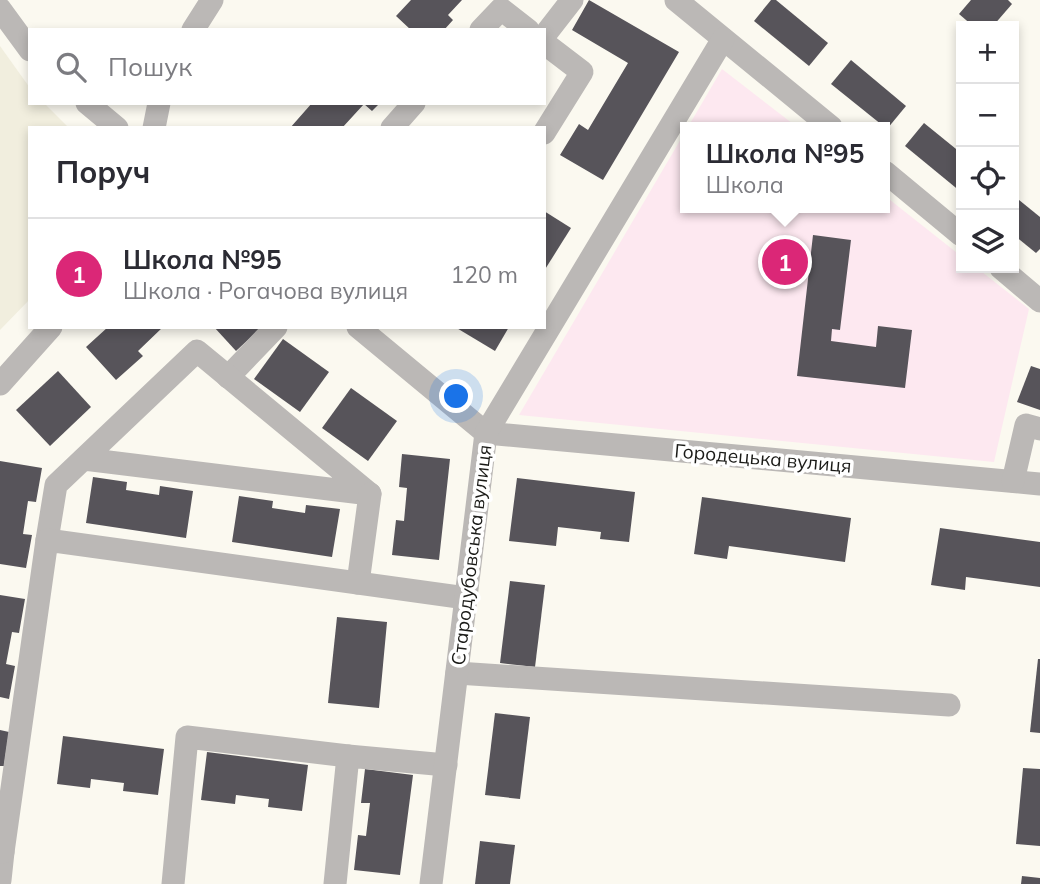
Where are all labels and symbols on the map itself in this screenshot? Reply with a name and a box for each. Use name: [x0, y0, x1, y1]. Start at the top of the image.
pin: 1: [762, 236, 808, 288]
your location: [439, 379, 473, 413]
street label: Городецька вулиця: [673, 438, 853, 478]
street label: Стародубовська вулиця: [446, 443, 496, 667]

